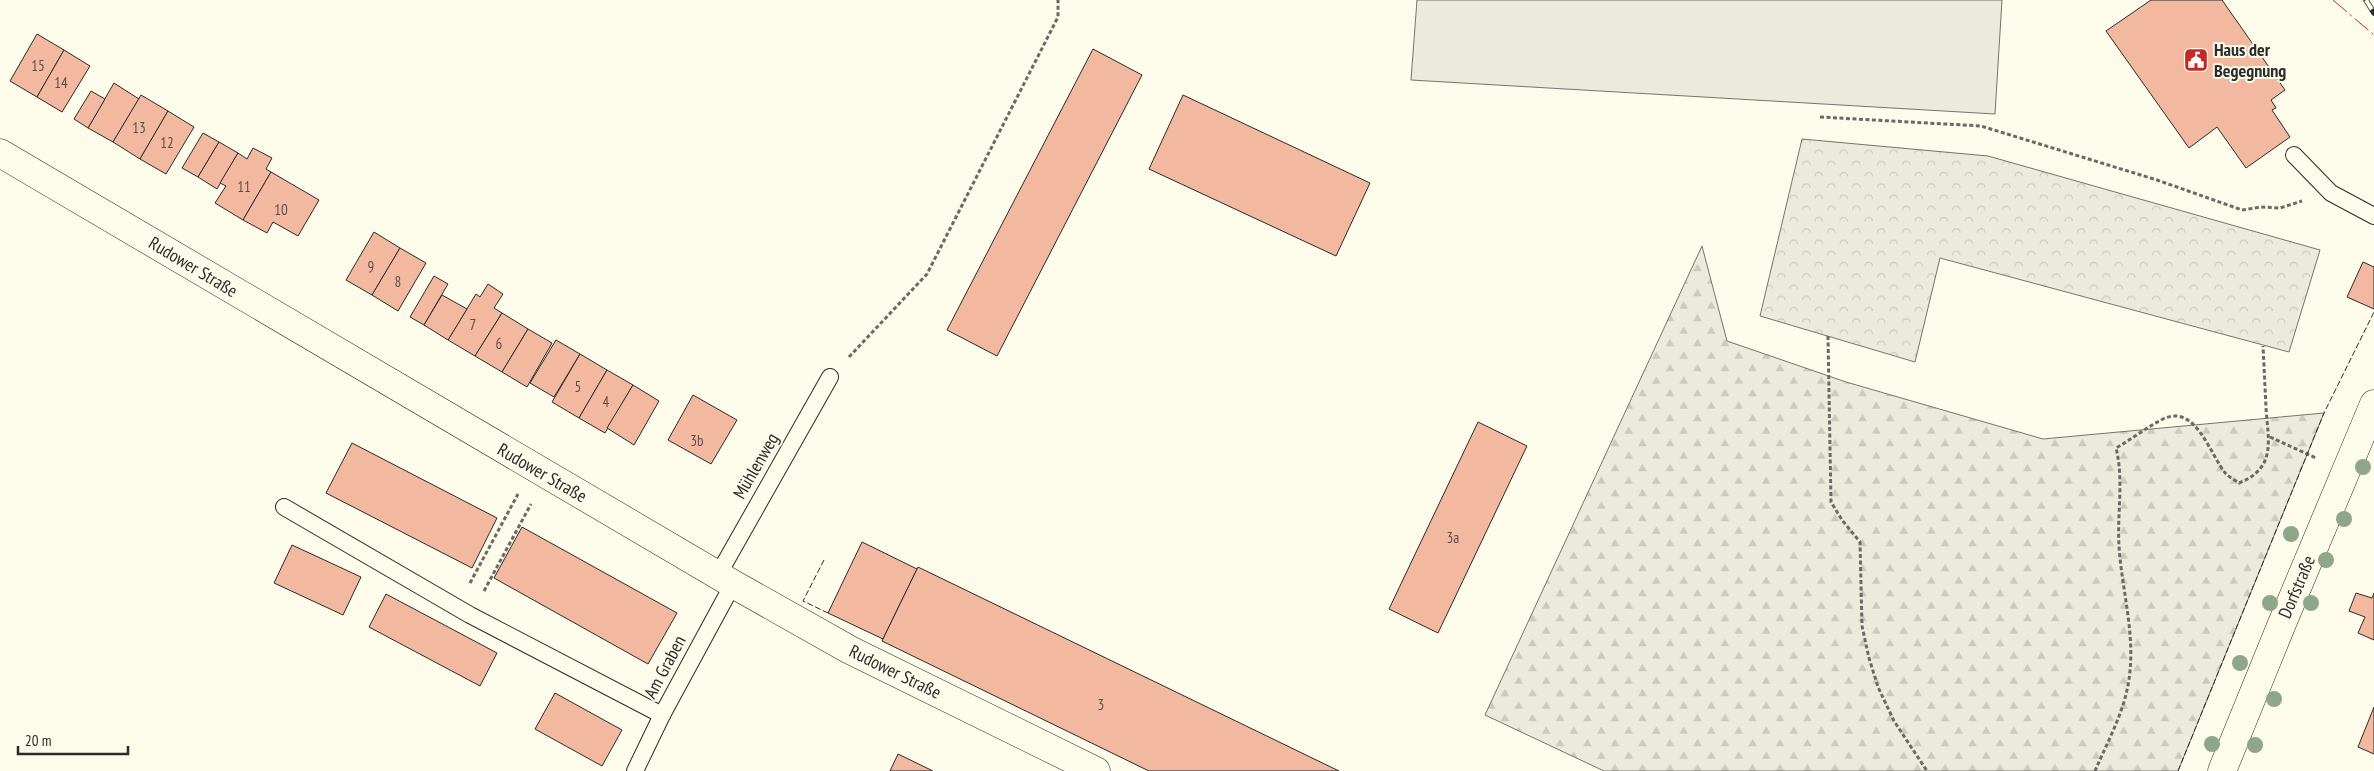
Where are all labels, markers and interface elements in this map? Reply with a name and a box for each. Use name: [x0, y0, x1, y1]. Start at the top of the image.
place label: Haus der Begegnung: [2214, 38, 2286, 82]
public building icon: Haus der Begegnung: [2183, 47, 2209, 73]
house number: 15: [31, 56, 45, 75]
house number: 14: [54, 73, 68, 92]
house number: 13: [132, 118, 146, 137]
house number: 12: [160, 133, 174, 152]
house number: 11: [237, 177, 251, 196]
house number: 10: [274, 200, 288, 219]
street label: Rudower Straße: [145, 231, 242, 302]
house number: 9: [368, 257, 374, 276]
house number: 8: [395, 272, 401, 291]
house number: 7: [470, 315, 476, 334]
house number: 6: [496, 334, 503, 353]
house number: 5: [575, 377, 581, 396]
house number: 4: [603, 392, 610, 411]
street label: Mühlenweg: [728, 429, 784, 503]
house number: 3b: [690, 431, 704, 450]
street label: Rudower Straße: [493, 438, 591, 507]
house number: 3a: [1447, 528, 1459, 547]
street label: Dorfstraße: [2273, 552, 2320, 622]
street label: Am Graben: [638, 631, 691, 702]
street label: Rudower Straße: [845, 639, 945, 704]
house number: 3: [1098, 695, 1104, 714]
scale bar: [18, 724, 128, 756]
text: 20 m: [25, 731, 51, 750]

